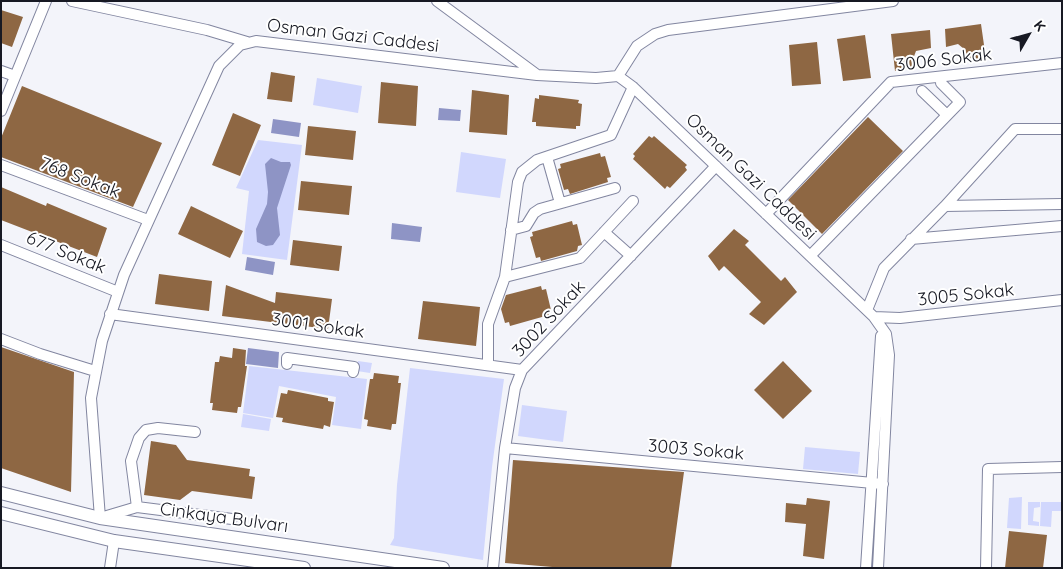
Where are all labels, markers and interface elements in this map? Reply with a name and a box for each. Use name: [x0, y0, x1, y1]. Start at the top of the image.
north arrow: [1003, 10, 1053, 60]
street label: Osman Gazi Caddesi: [266, 15, 440, 57]
text: K: [1030, 17, 1050, 35]
street label: 3006 Sokak: [895, 43, 993, 77]
street label: Osman Gazi Caddesi: [681, 109, 821, 245]
street label: 768 Sokak: [37, 153, 123, 203]
street label: 677 Sokak: [23, 227, 109, 279]
street label: 3002 Sokak: [508, 276, 590, 362]
street label: 3005 Sokak: [917, 279, 1015, 311]
street label: 3001 Sokak: [270, 309, 366, 343]
street label: 3003 Sokak: [647, 435, 745, 465]
street label: Cinkaya Bulvarı: [158, 498, 290, 538]

